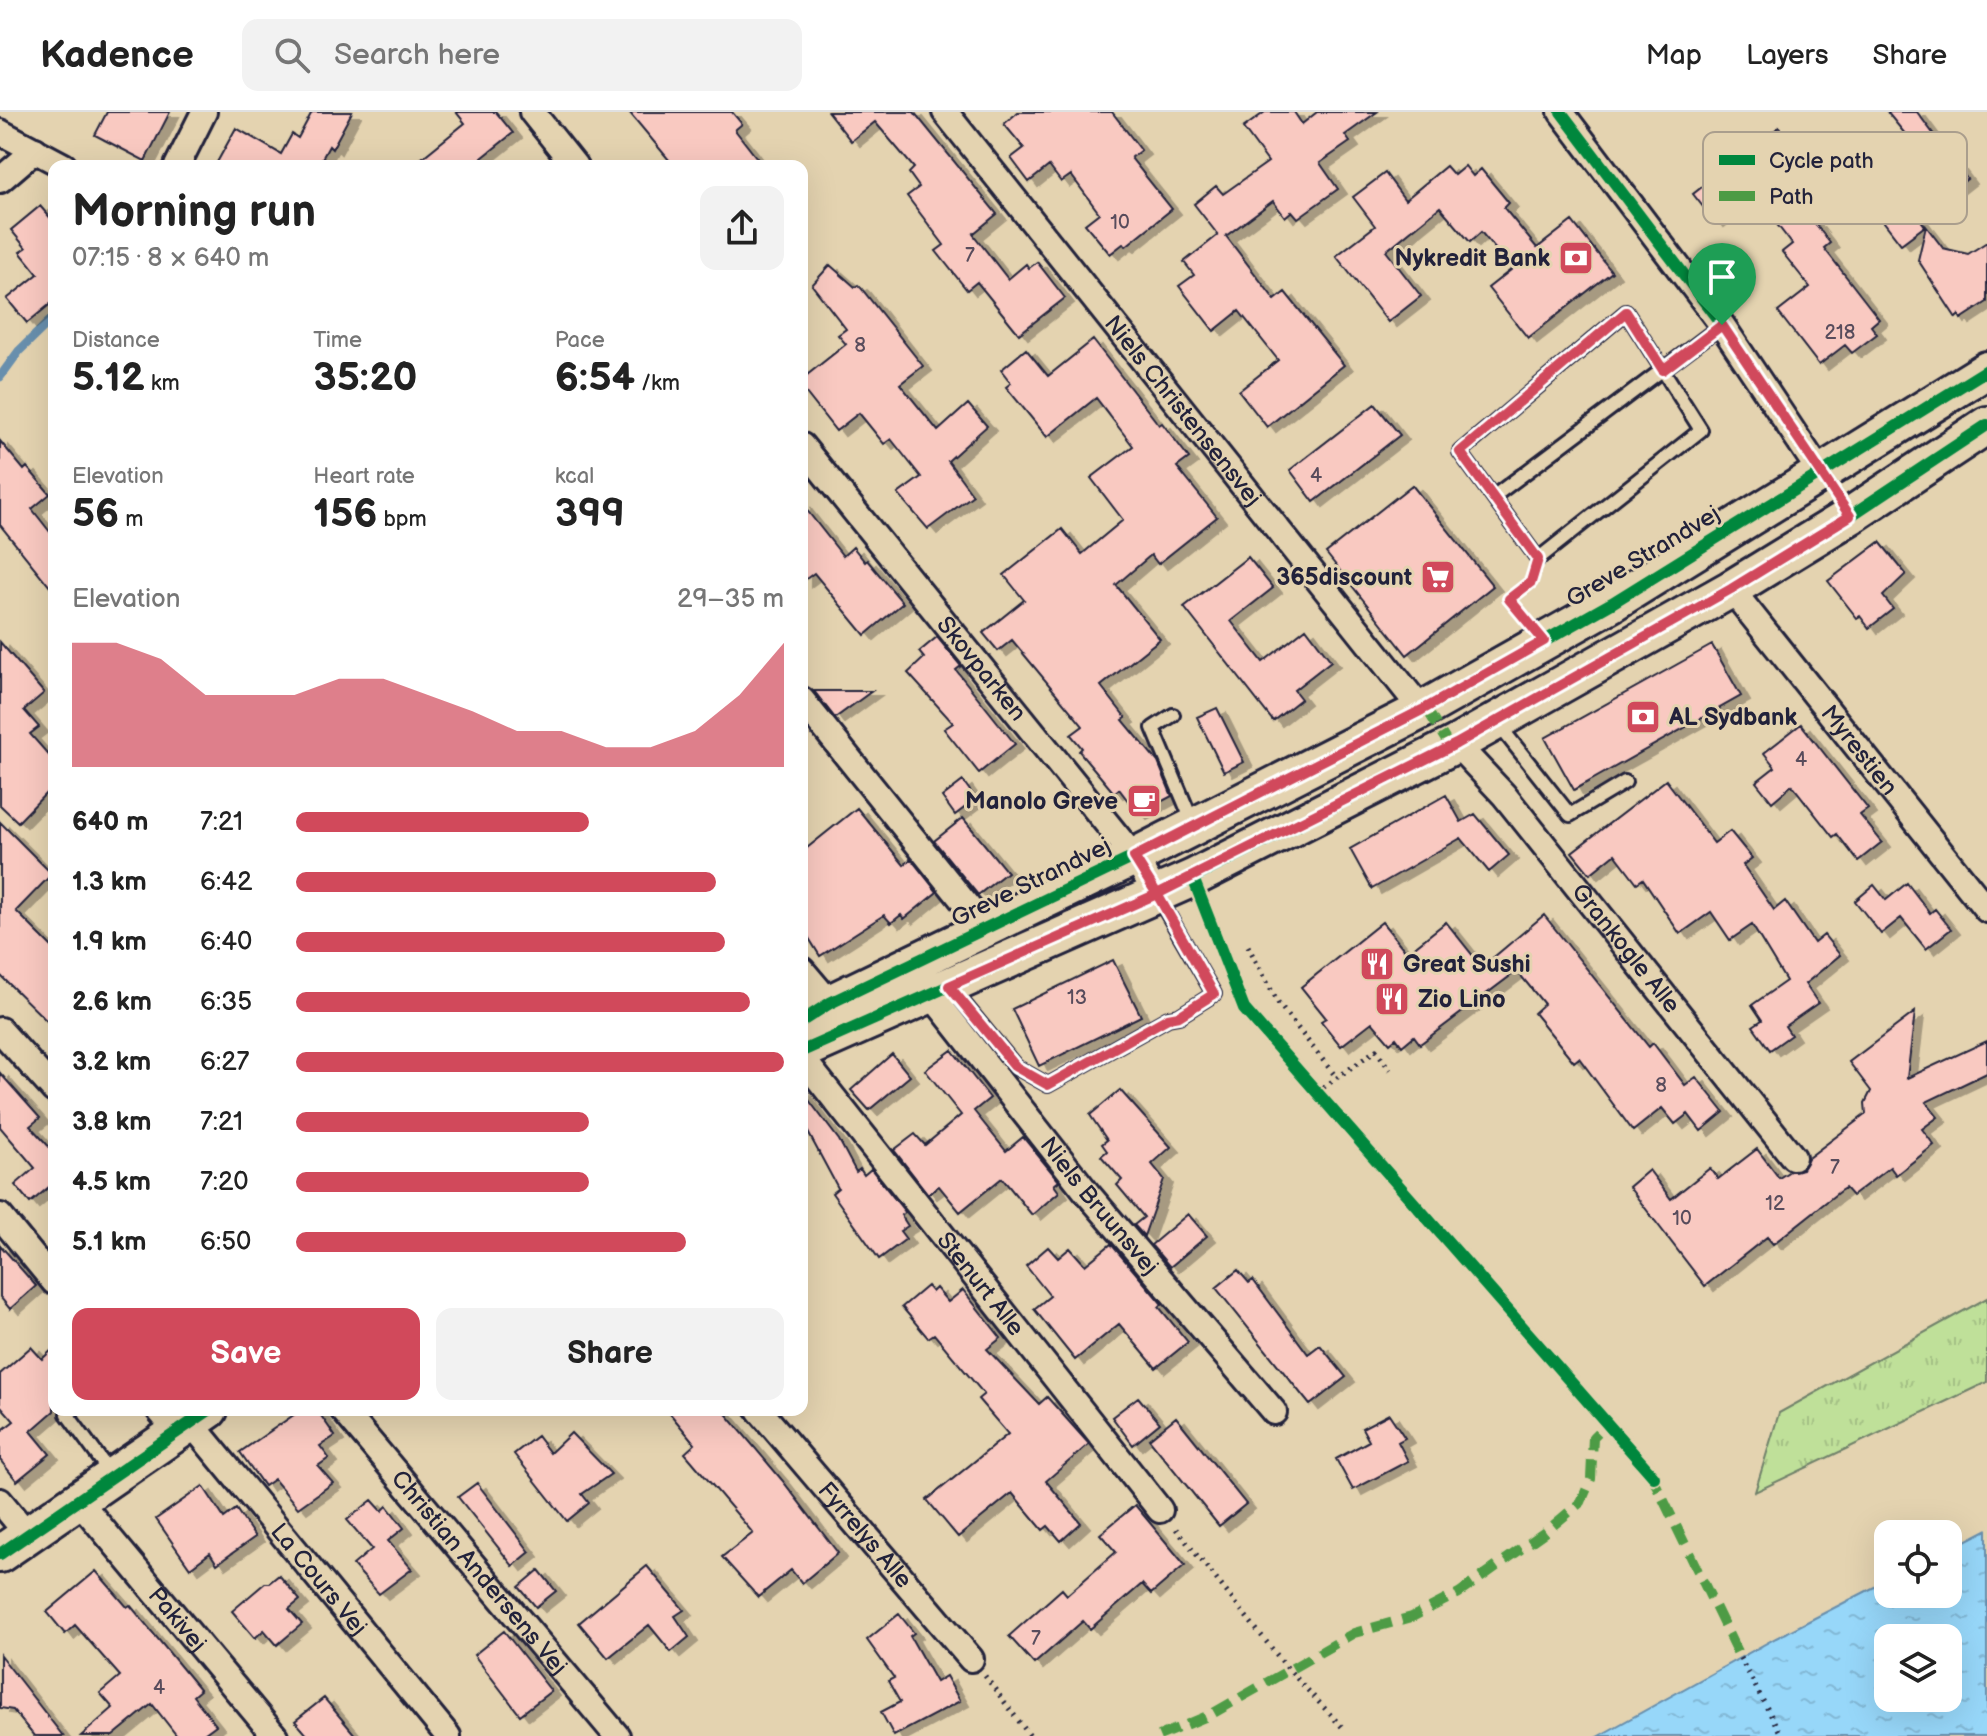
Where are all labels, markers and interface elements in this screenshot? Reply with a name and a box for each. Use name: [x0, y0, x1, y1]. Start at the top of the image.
search box: [242, 19, 802, 91]
text: Kadence: [40, 33, 194, 78]
icon: search: [270, 33, 314, 77]
text: Search here: [334, 37, 500, 73]
text: Map: [1646, 39, 1702, 72]
text: Layers: [1746, 39, 1829, 72]
text: Share: [1873, 39, 1947, 72]
legend: [1703, 132, 1967, 224]
text: Cycle path: [1769, 148, 1874, 175]
text: Path: [1769, 184, 1813, 211]
text: Morning run: [72, 186, 316, 239]
button: share: [700, 186, 784, 270]
house number: 10: [1110, 211, 1130, 235]
bank icon: Nykredit Bank: [1557, 239, 1595, 277]
text: 07:15 · 8 × 640 m: [72, 243, 269, 274]
pin: [1688, 243, 1756, 325]
house number: 7: [965, 244, 975, 268]
place label: Nykredit Bank: [1395, 244, 1550, 273]
icon: arrive: [1700, 255, 1744, 299]
street label: Niels Christensensvej: [1098, 310, 1268, 512]
house number: 218: [1825, 321, 1855, 345]
text: Distance: [72, 327, 160, 354]
text: Time: [313, 327, 362, 354]
text: Pace: [555, 327, 605, 354]
house number: 8: [854, 334, 866, 358]
text: 5.12: [72, 354, 145, 402]
text: 35:20: [313, 354, 418, 402]
text: 6:54: [555, 354, 635, 402]
text: km: [145, 370, 180, 397]
text: /km: [635, 370, 680, 397]
text: Elevation: [72, 463, 164, 490]
text: Heart rate: [313, 463, 415, 490]
text: kcal: [555, 463, 594, 490]
house number: 4: [1310, 464, 1322, 488]
text: 56: [72, 490, 119, 538]
text: 156: [313, 490, 378, 538]
text: 399: [555, 490, 625, 538]
street label: Greve Strandvej: [1561, 499, 1725, 614]
text: m: [119, 506, 143, 533]
text: bpm: [378, 506, 427, 533]
supermarket icon: 365discount: [1419, 558, 1457, 596]
place label: 365discount: [1276, 563, 1412, 592]
text: Elevation: [72, 584, 180, 615]
text: 29–35 m: [677, 584, 784, 615]
street label: Skovparken: [930, 611, 1032, 727]
bank icon: AL Sydbank: [1624, 698, 1662, 736]
street label: Myrestien: [1814, 700, 1904, 801]
place label: AL Sydbank: [1668, 703, 1798, 732]
house number: 4: [1795, 748, 1807, 772]
cafe icon: Manolo Greve: [1125, 782, 1163, 820]
place label: Manolo Greve: [965, 787, 1118, 816]
text: 640 m: [72, 807, 148, 838]
text: 7:21: [200, 807, 243, 838]
street label: Greve Strandvej: [947, 831, 1116, 934]
text: 1.3 km: [72, 867, 147, 898]
text: 6:42: [200, 867, 252, 898]
street label: Grankogle Alle: [1565, 878, 1686, 1019]
text: 1.9 km: [72, 927, 147, 958]
text: 6:40: [200, 927, 252, 958]
restaurant icon: Great Sushi: [1358, 945, 1396, 983]
place label: Great Sushi: [1403, 950, 1531, 979]
restaurant icon: Zio Lino: [1373, 980, 1411, 1018]
place label: Zio Lino: [1418, 985, 1506, 1014]
house number: 13: [1067, 986, 1087, 1010]
text: 2.6 km: [72, 987, 152, 1018]
text: 6:35: [200, 987, 252, 1018]
text: 3.2 km: [72, 1047, 151, 1078]
text: 6:27: [200, 1047, 249, 1078]
house number: 8: [1655, 1074, 1667, 1098]
text: 3.8 km: [72, 1107, 151, 1138]
text: 7:21: [200, 1107, 243, 1138]
street label: Niels Bruunsvej: [1034, 1131, 1164, 1281]
house number: 7: [1830, 1156, 1840, 1180]
text: 4.5 km: [72, 1167, 151, 1198]
text: 7:20: [200, 1167, 249, 1198]
house number: 12: [1765, 1192, 1785, 1216]
house number: 10: [1672, 1207, 1692, 1231]
street label: Stenurt Alle: [930, 1226, 1030, 1342]
text: 5.1 km: [72, 1227, 147, 1258]
text: 6:50: [200, 1227, 251, 1258]
button: Save: [72, 1308, 420, 1400]
button: Share: [436, 1308, 784, 1400]
street label: Christian Andersens Vej: [385, 1464, 573, 1681]
street label: Fyrrelys Alle: [812, 1476, 918, 1594]
street label: La Cours Vej: [264, 1518, 373, 1641]
map controls: [1874, 1520, 1962, 1712]
button: locate: [1874, 1520, 1962, 1608]
street label: Pakivej: [142, 1581, 213, 1658]
button: layers: [1874, 1624, 1962, 1712]
house number: 7: [1031, 1627, 1041, 1651]
house number: 4: [153, 1676, 165, 1700]

